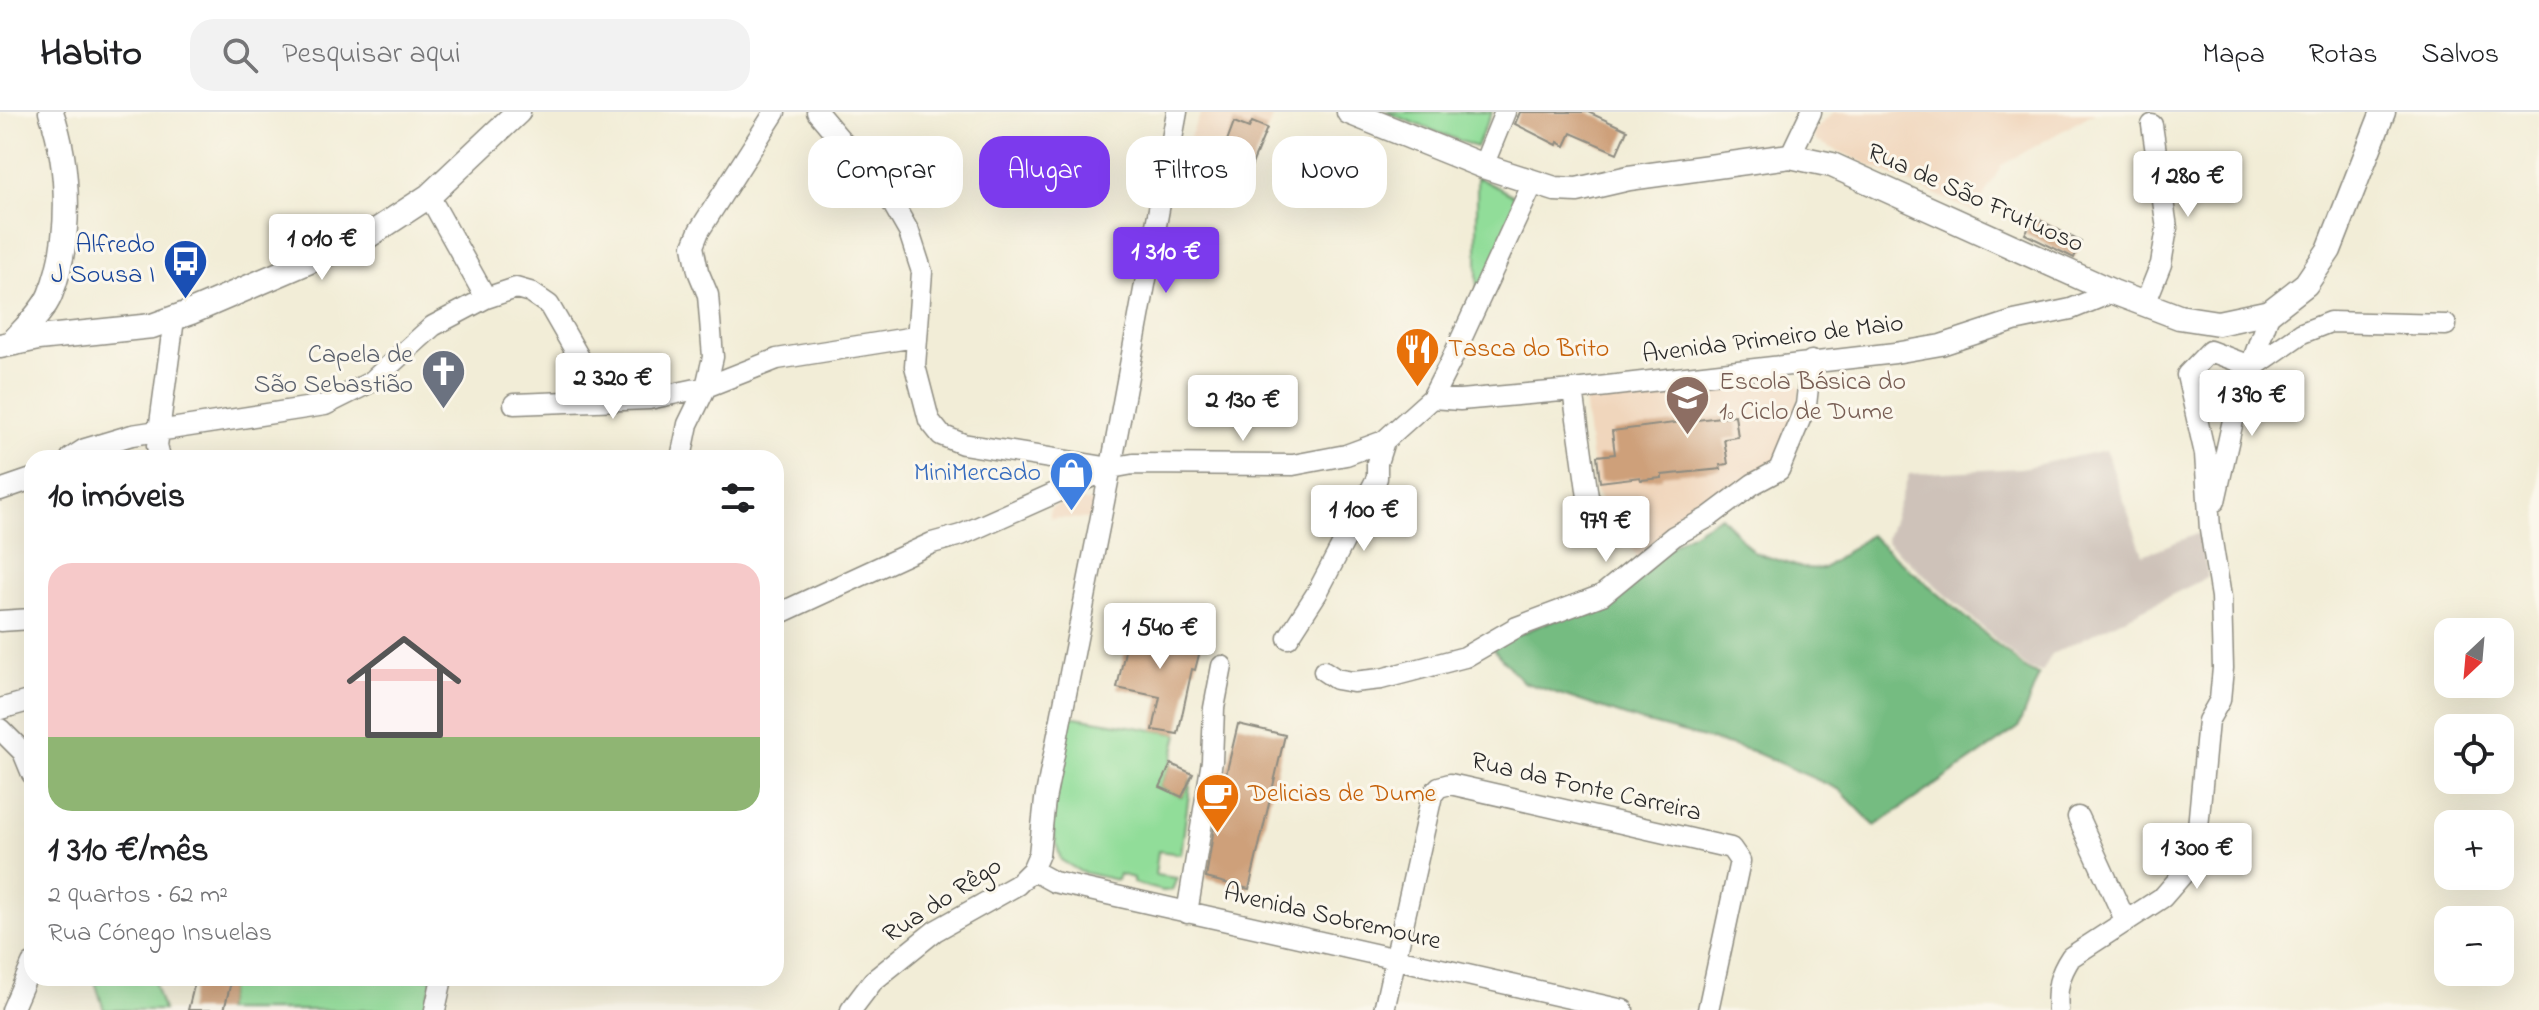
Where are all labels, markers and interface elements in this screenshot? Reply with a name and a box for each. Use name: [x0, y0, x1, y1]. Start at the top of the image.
search box: [190, 19, 750, 91]
text: Habito: [40, 27, 142, 83]
icon: search: [218, 33, 262, 77]
text: Pesquisar aqui: [282, 33, 461, 77]
text: Mapa: [2202, 35, 2265, 76]
text: Rotas: [2309, 35, 2378, 76]
text: Salvos: [2422, 35, 2499, 76]
street label: Rua de São Frutuoso: [1860, 134, 2090, 264]
chip: Comprar: [808, 136, 963, 208]
chip: Alugar: [979, 136, 1110, 208]
chip: Filtros: [1126, 136, 1256, 208]
chip: Novo: [1272, 136, 1387, 208]
pin: 1 280 €: [2114, 151, 2262, 219]
text: 1 280 €: [2151, 158, 2225, 196]
pin: 1 010 €: [248, 214, 396, 282]
text: 1 010 €: [287, 221, 357, 259]
place label: Alfredo J Sousa I: [51, 227, 155, 295]
pin: 1 310 €: [1092, 227, 1240, 295]
text: 1 310 €: [1131, 234, 1201, 272]
bus stop icon: Alfredo J Sousa I: [162, 237, 210, 300]
street label: Avenida Primeiro de Maio: [1640, 305, 1906, 375]
restaurant icon: Tasca do Brito: [1393, 326, 1441, 389]
place label: Tasca do Brito: [1448, 331, 1609, 369]
place label: Capela de São Sebastião: [254, 337, 413, 405]
church icon: Capela de São Sebastião: [420, 347, 468, 410]
pin: 2 320 €: [539, 353, 687, 421]
text: 2 320 €: [574, 360, 652, 398]
place label: Escola Básica do 1º Ciclo de Dume: [1719, 364, 1906, 432]
pin: 1 390 €: [2178, 370, 2326, 438]
school or university icon: Escola Básica do 1º Ciclo de Dume: [1664, 374, 1712, 437]
pin: 2 130 €: [1169, 375, 1317, 443]
text: 1 390 €: [2217, 377, 2287, 415]
text: 2 130 €: [1206, 382, 1280, 420]
shop icon: MiniMercado: [1048, 450, 1096, 513]
place label: MiniMercado: [914, 455, 1041, 493]
text: 10 imóveis: [48, 473, 185, 523]
icon: filters: [716, 476, 760, 520]
pin: 1 100 €: [1290, 485, 1438, 553]
text: 1 100 €: [1329, 492, 1399, 530]
pin: 979 €: [1550, 496, 1662, 564]
text: 979 €: [1581, 503, 1632, 541]
pin: 1 540 €: [1086, 603, 1234, 671]
text: 1 540 €: [1122, 610, 1198, 648]
icon: home: [332, 615, 476, 759]
north arrow: [2434, 618, 2514, 698]
map controls: [2434, 618, 2514, 986]
button: locate: [2434, 714, 2514, 794]
street label: Rua da Fonte Carreira: [1467, 743, 1705, 833]
cafe icon: Delicias de Dume: [1193, 771, 1241, 834]
place label: Delicias de Dume: [1247, 776, 1437, 814]
button: +: [2434, 810, 2514, 890]
pin: 1 300 €: [2123, 823, 2271, 891]
text: 1 310 €/mês: [48, 827, 209, 877]
text: 1 300 €: [2161, 830, 2233, 868]
street label: Rua do Rêgo: [876, 848, 1010, 954]
street label: Avenida Sobremoure: [1219, 874, 1445, 962]
text: 2 quartos · 62 m²: [48, 877, 228, 915]
button: −: [2434, 906, 2514, 986]
text: Rua Cónego Insuelas: [48, 915, 272, 953]

